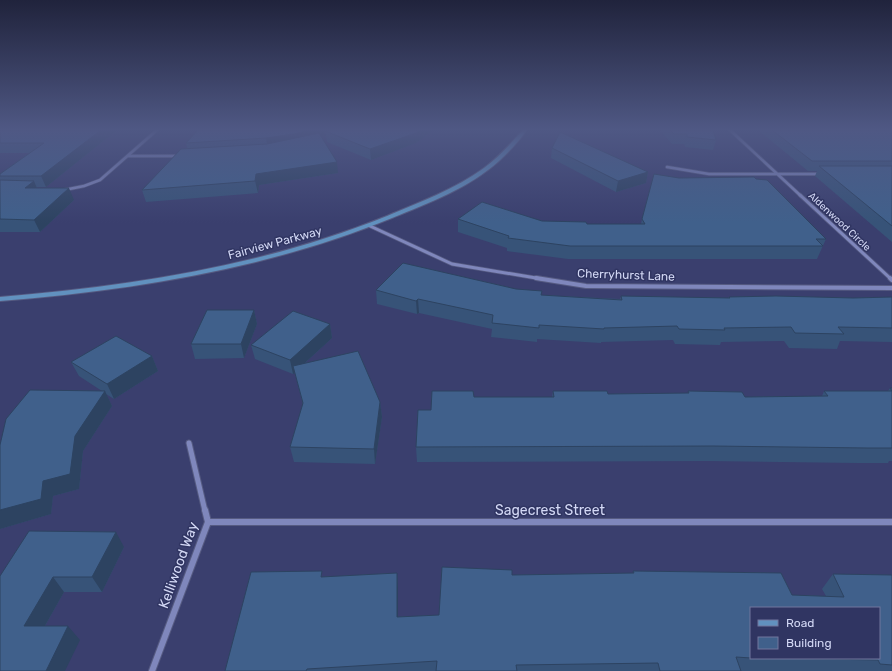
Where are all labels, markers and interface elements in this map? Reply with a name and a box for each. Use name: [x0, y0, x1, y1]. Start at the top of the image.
street label: Aldenwood Circle: [806, 190, 873, 254]
street label: Fairview Parkway: [226, 224, 324, 262]
street label: Cherryhurst Lane: [577, 266, 675, 284]
street label: Sagecrest Street: [495, 502, 605, 519]
street label: Kelliwood Way: [155, 519, 202, 611]
legend: [750, 607, 880, 659]
text: Road: [786, 616, 814, 630]
text: Building: [786, 636, 832, 650]

